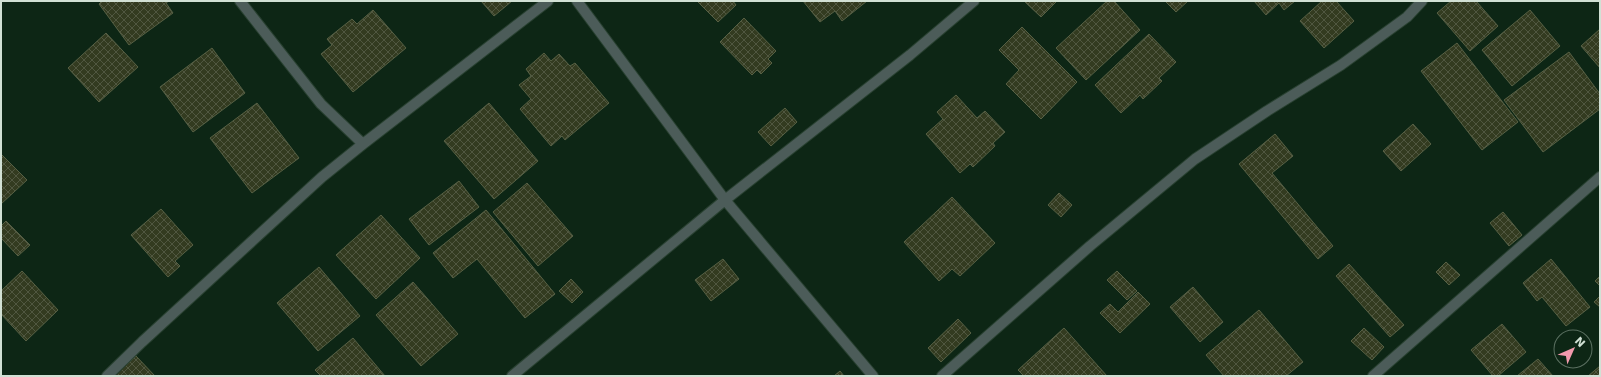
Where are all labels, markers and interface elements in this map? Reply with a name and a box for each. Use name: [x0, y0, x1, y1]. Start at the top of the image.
north arrow: [1553, 329, 1593, 369]
text: N: [1572, 334, 1588, 350]

